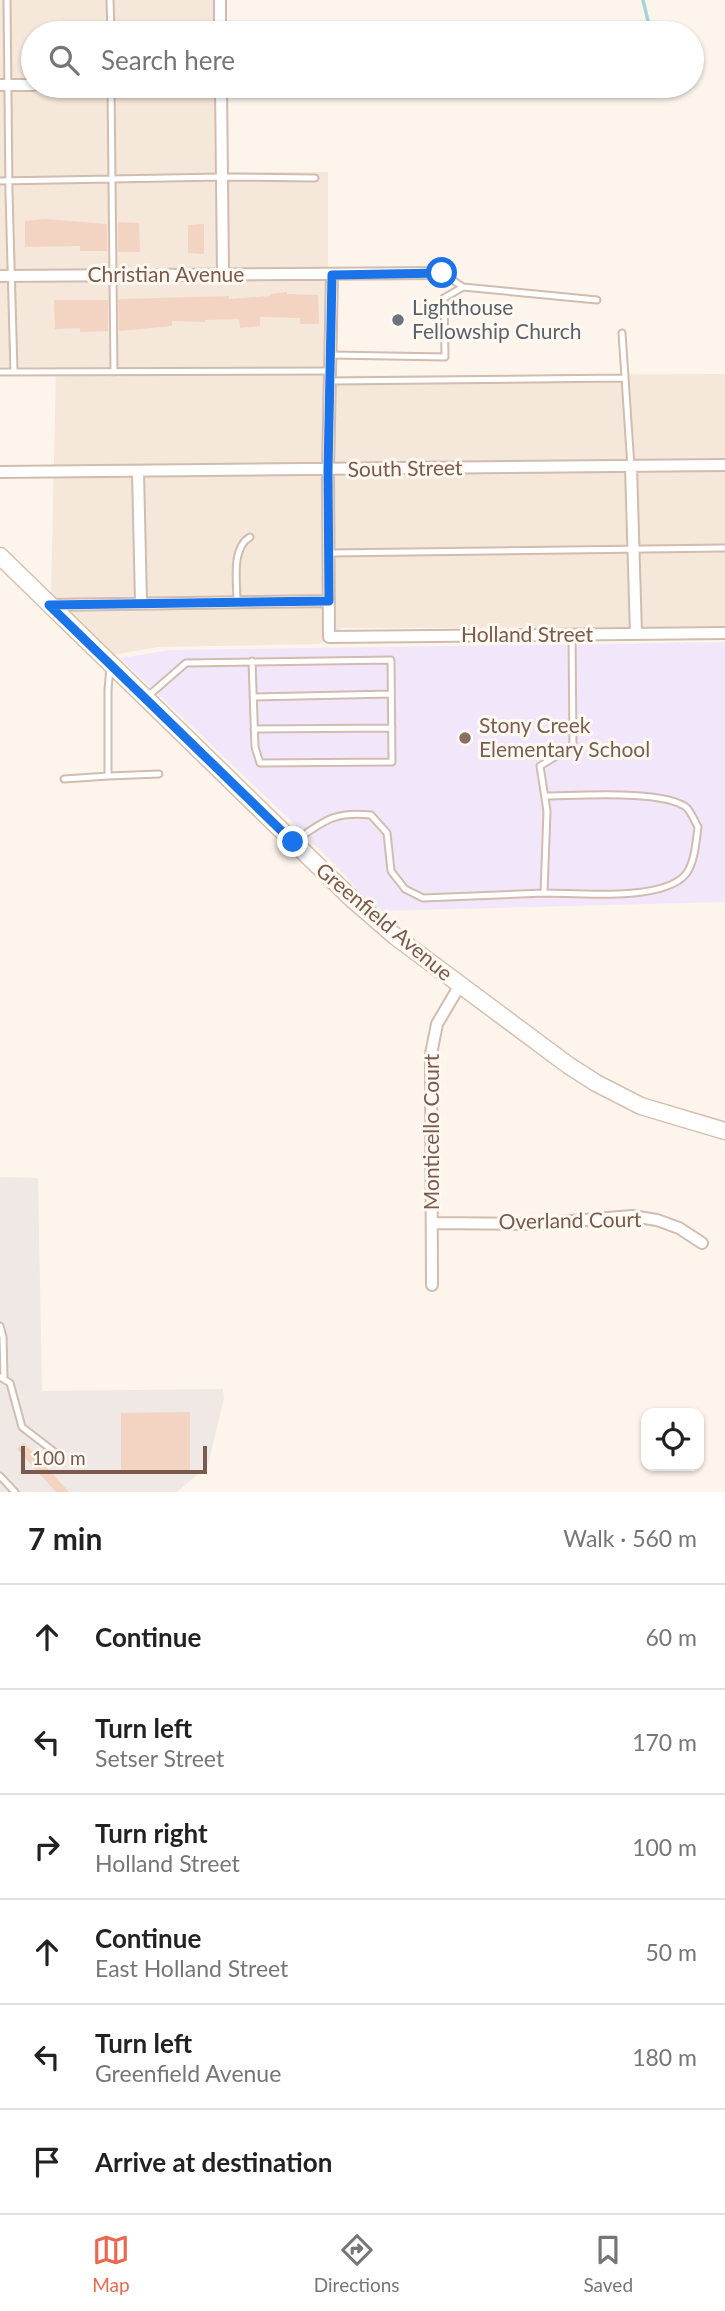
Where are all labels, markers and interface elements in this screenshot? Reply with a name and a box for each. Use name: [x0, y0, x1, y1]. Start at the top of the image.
search box: [21, 21, 704, 98]
icon: search: [45, 41, 83, 79]
text: Search here: [101, 44, 235, 76]
route start: [426, 257, 457, 288]
street label: Christian Avenue: [88, 261, 244, 286]
place label: Lighthouse Fellowship Church: [412, 294, 582, 343]
marker: Lighthouse Fellowship Church: [390, 312, 406, 328]
street label: South Street: [347, 454, 463, 481]
street label: Holland Street: [461, 621, 594, 646]
place label: Stony Creek Elementary School: [479, 712, 650, 761]
marker: Stony Creek Elementary School: [457, 730, 473, 746]
route end: [277, 826, 308, 857]
street label: Greenfield Avenue: [312, 857, 458, 985]
street label: Monticello Court: [418, 1053, 443, 1210]
street label: Overland Court: [498, 1206, 642, 1233]
map controls: [641, 1408, 704, 1471]
button: locate: [641, 1408, 704, 1471]
scale bar: [21, 1443, 206, 1475]
text: 100 m: [32, 1446, 86, 1469]
text: 7 min: [28, 1520, 102, 1556]
text: Walk · 560 m: [563, 1524, 697, 1552]
icon: ahead: [28, 1618, 66, 1656]
text: Continue: [95, 1621, 201, 1653]
text: 60 m: [646, 1623, 697, 1651]
text: Turn left: [95, 1712, 192, 1744]
icon: left: [28, 1723, 66, 1761]
text: 170 m: [632, 1728, 697, 1756]
text: Setser Street: [95, 1744, 224, 1772]
text: Turn right: [95, 1817, 208, 1849]
icon: right: [28, 1828, 66, 1866]
text: 100 m: [632, 1833, 697, 1861]
text: Holland Street: [95, 1849, 240, 1877]
text: Continue: [95, 1922, 201, 1954]
icon: ahead: [28, 1933, 66, 1971]
text: 50 m: [646, 1938, 697, 1966]
text: East Holland Street: [95, 1954, 288, 1982]
text: Turn left: [95, 2027, 192, 2059]
icon: left: [28, 2038, 66, 2076]
text: 180 m: [632, 2043, 697, 2071]
text: Greenfield Avenue: [95, 2059, 281, 2087]
icon: arrive: [28, 2143, 66, 2181]
text: Arrive at destination: [95, 2146, 332, 2178]
tab: Map: [92, 2231, 130, 2296]
tab: Directions: [314, 2231, 400, 2296]
tab: Saved: [583, 2231, 633, 2296]

